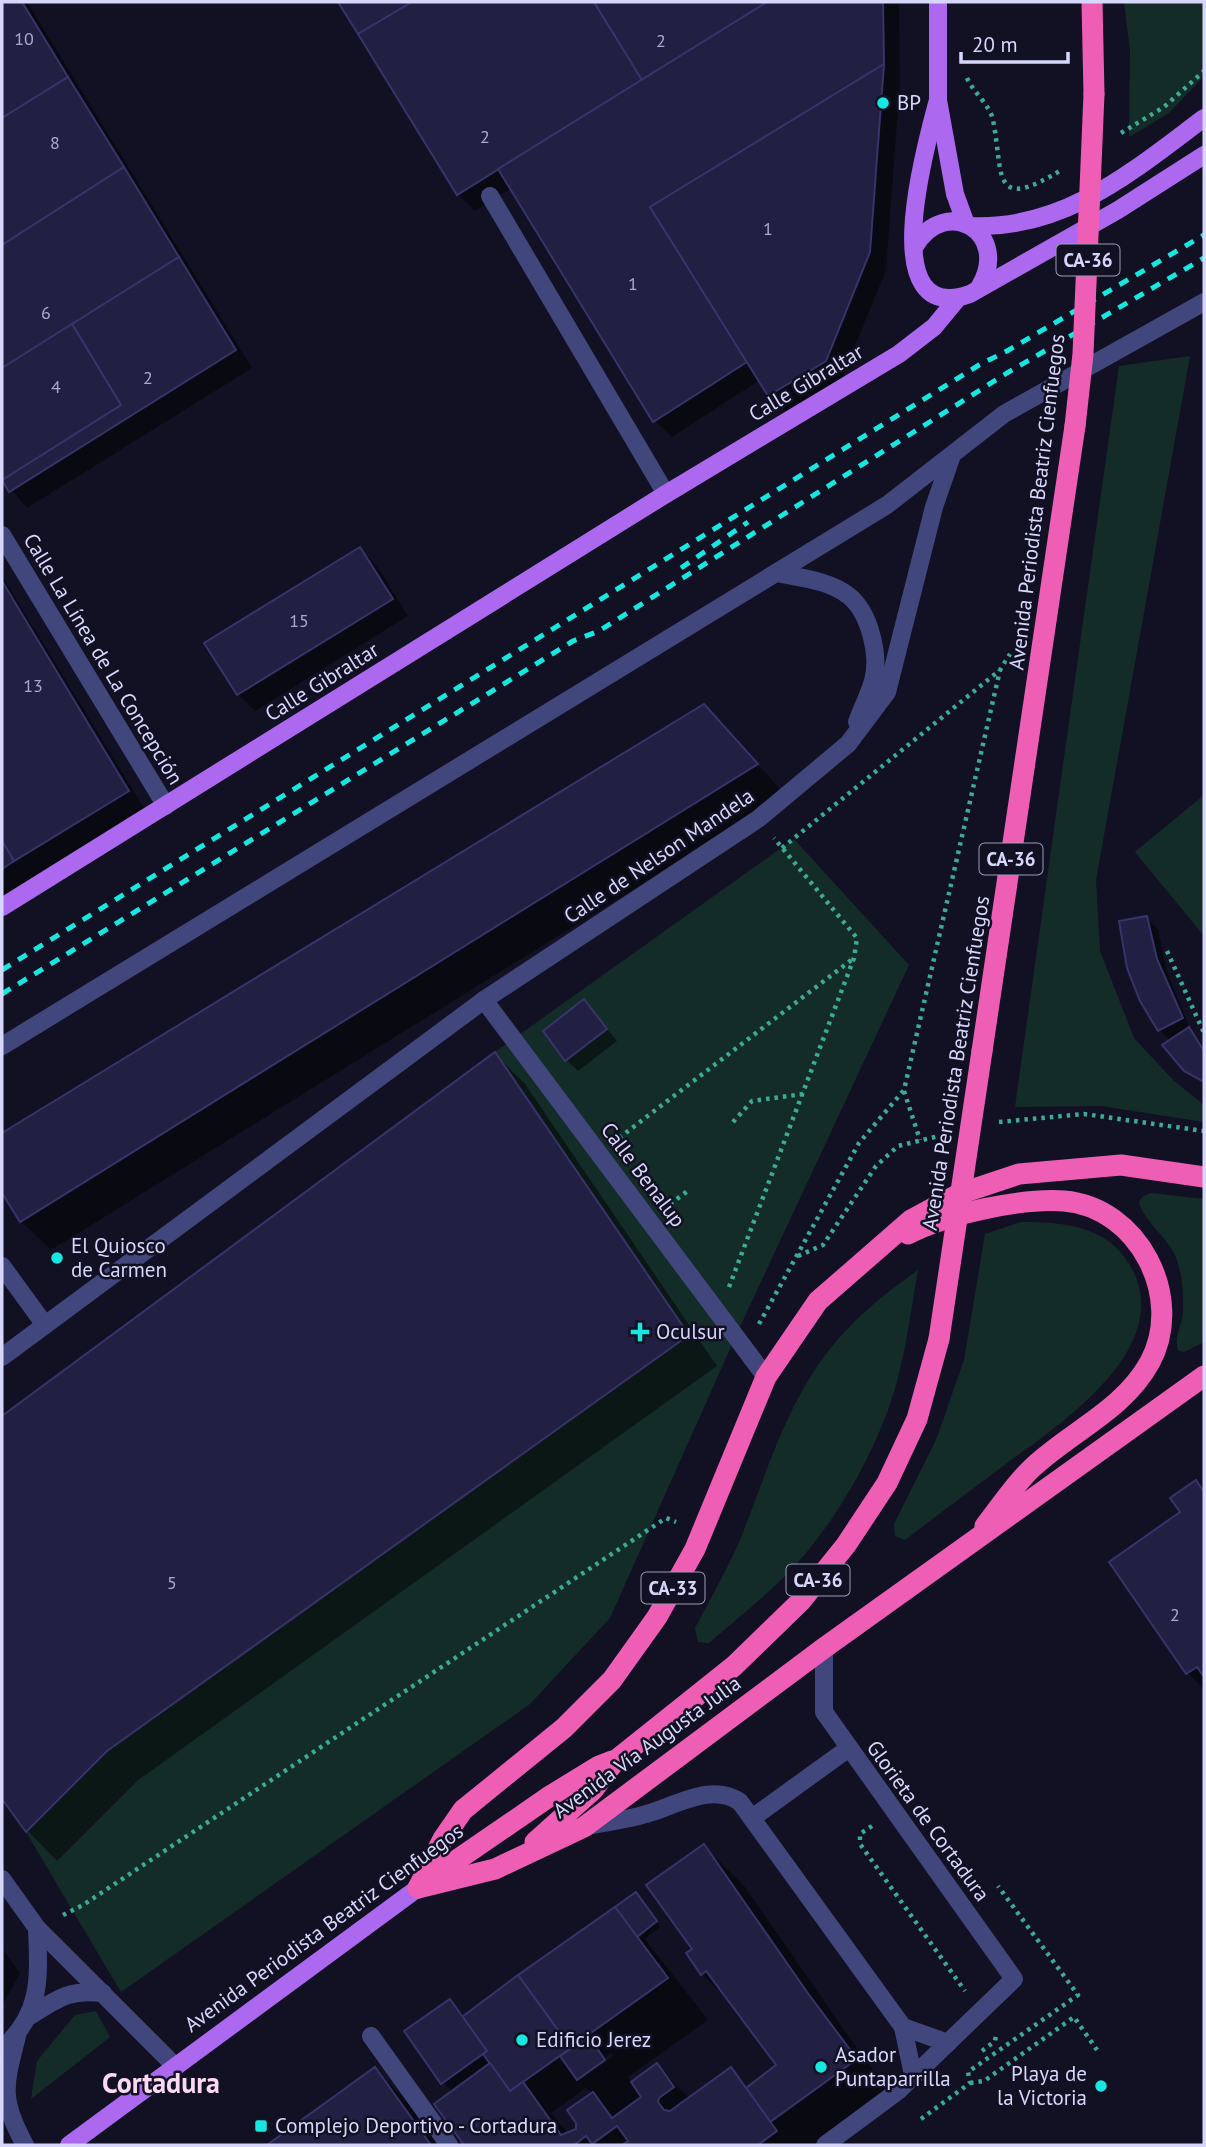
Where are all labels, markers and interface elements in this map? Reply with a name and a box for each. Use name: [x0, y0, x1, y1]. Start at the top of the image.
scale bar: [961, 21, 1068, 65]
house number: 10: [14, 27, 34, 50]
house number: 2: [656, 29, 666, 52]
text: 20 m: [972, 31, 1018, 58]
place label: BP: [897, 89, 921, 116]
marker: BP: [875, 95, 891, 111]
house number: 2: [480, 125, 490, 148]
house number: 8: [50, 131, 60, 154]
house number: 1: [763, 217, 773, 240]
road number: CA-36: [1056, 244, 1120, 276]
house number: 1: [628, 272, 638, 295]
house number: 6: [41, 301, 51, 324]
street label: Avenida Periodista Beatriz Cienfuegos: [1002, 332, 1071, 671]
street label: Calle Gibraltar: [744, 338, 868, 427]
house number: 2: [143, 366, 153, 389]
house number: 4: [51, 375, 61, 398]
street label: Calle La Línea de La Concepción: [18, 528, 189, 789]
house number: 15: [289, 609, 309, 632]
street label: Calle Gibraltar: [260, 636, 383, 727]
house number: 13: [23, 674, 43, 697]
street label: Calle de Nelson Mandela: [559, 782, 759, 929]
road number: CA-36: [979, 844, 1042, 874]
street label: Avenida Periodista Beatriz Cienfuegos: [916, 894, 995, 1232]
street label: Calle Benalup: [595, 1117, 692, 1232]
place label: El Quiosco de Carmen: [71, 1232, 167, 1283]
marker: El Quiosco de Carmen: [49, 1250, 65, 1266]
place label: Oculsur: [656, 1318, 725, 1345]
marker: Oculsur: [630, 1322, 650, 1342]
road number: CA-36: [786, 1564, 850, 1596]
house number: 5: [167, 1571, 177, 1594]
road number: CA-33: [642, 1572, 704, 1604]
house number: 2: [1170, 1603, 1180, 1626]
street label: Avenida Vía Augusta Julia: [547, 1669, 746, 1824]
street label: Glorieta de Cortadura: [861, 1735, 996, 1906]
street label: Avenida Periodista Beatriz Cienfuegos: [179, 1817, 469, 2038]
place label: Edificio Jerez: [536, 2026, 651, 2053]
marker: Edificio Jerez: [514, 2032, 530, 2048]
place label: Asador Puntaparrilla: [835, 2041, 951, 2092]
marker: Asador Puntaparrilla: [813, 2059, 829, 2075]
place label: Playa de la Victoria: [997, 2060, 1087, 2111]
district label: Cortadura: [102, 2064, 220, 2101]
marker: Playa de la Victoria: [1093, 2078, 1109, 2094]
place label: Complejo Deportivo - Cortadura: [275, 2112, 557, 2139]
marker: Complejo Deportivo - Cortadura: [253, 2118, 269, 2134]

